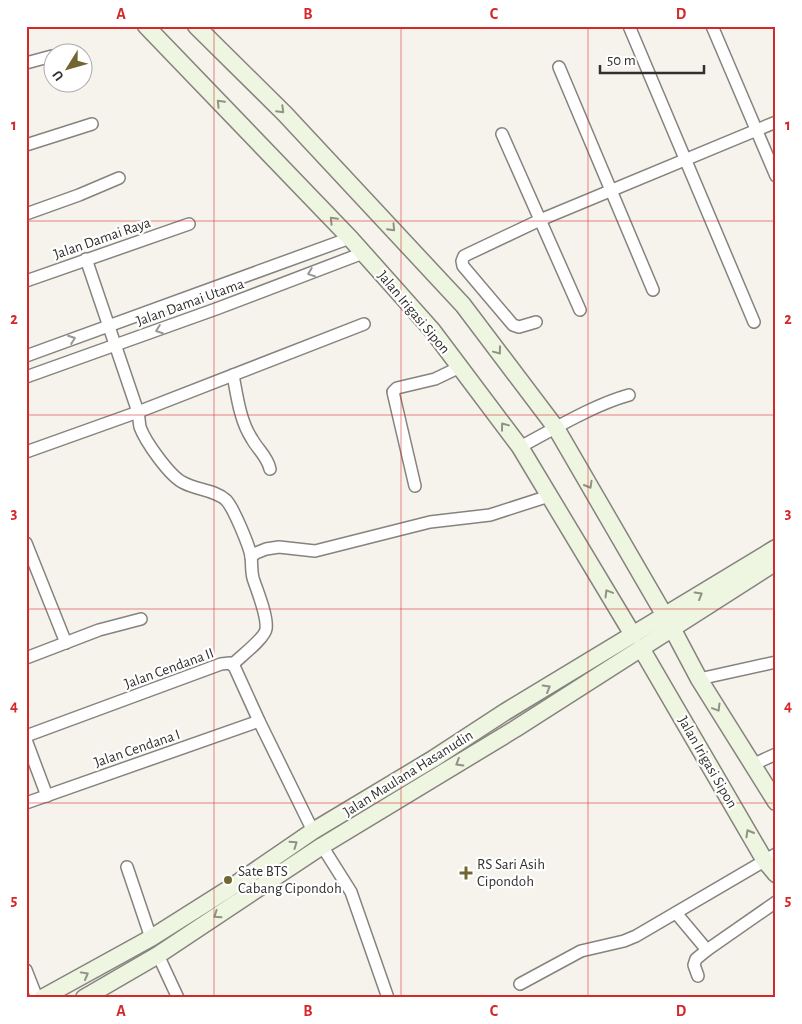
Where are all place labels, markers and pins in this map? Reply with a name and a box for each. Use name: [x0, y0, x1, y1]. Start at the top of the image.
place label: RS Sari Asih Cipondoh: [477, 857, 545, 889]
place label: Sate BTS Cabang Cipondoh: [238, 864, 342, 896]
marker: RS Sari Asih Cipondoh: [459, 866, 473, 880]
marker: Sate BTS Cabang Cipondoh: [222, 874, 234, 886]

